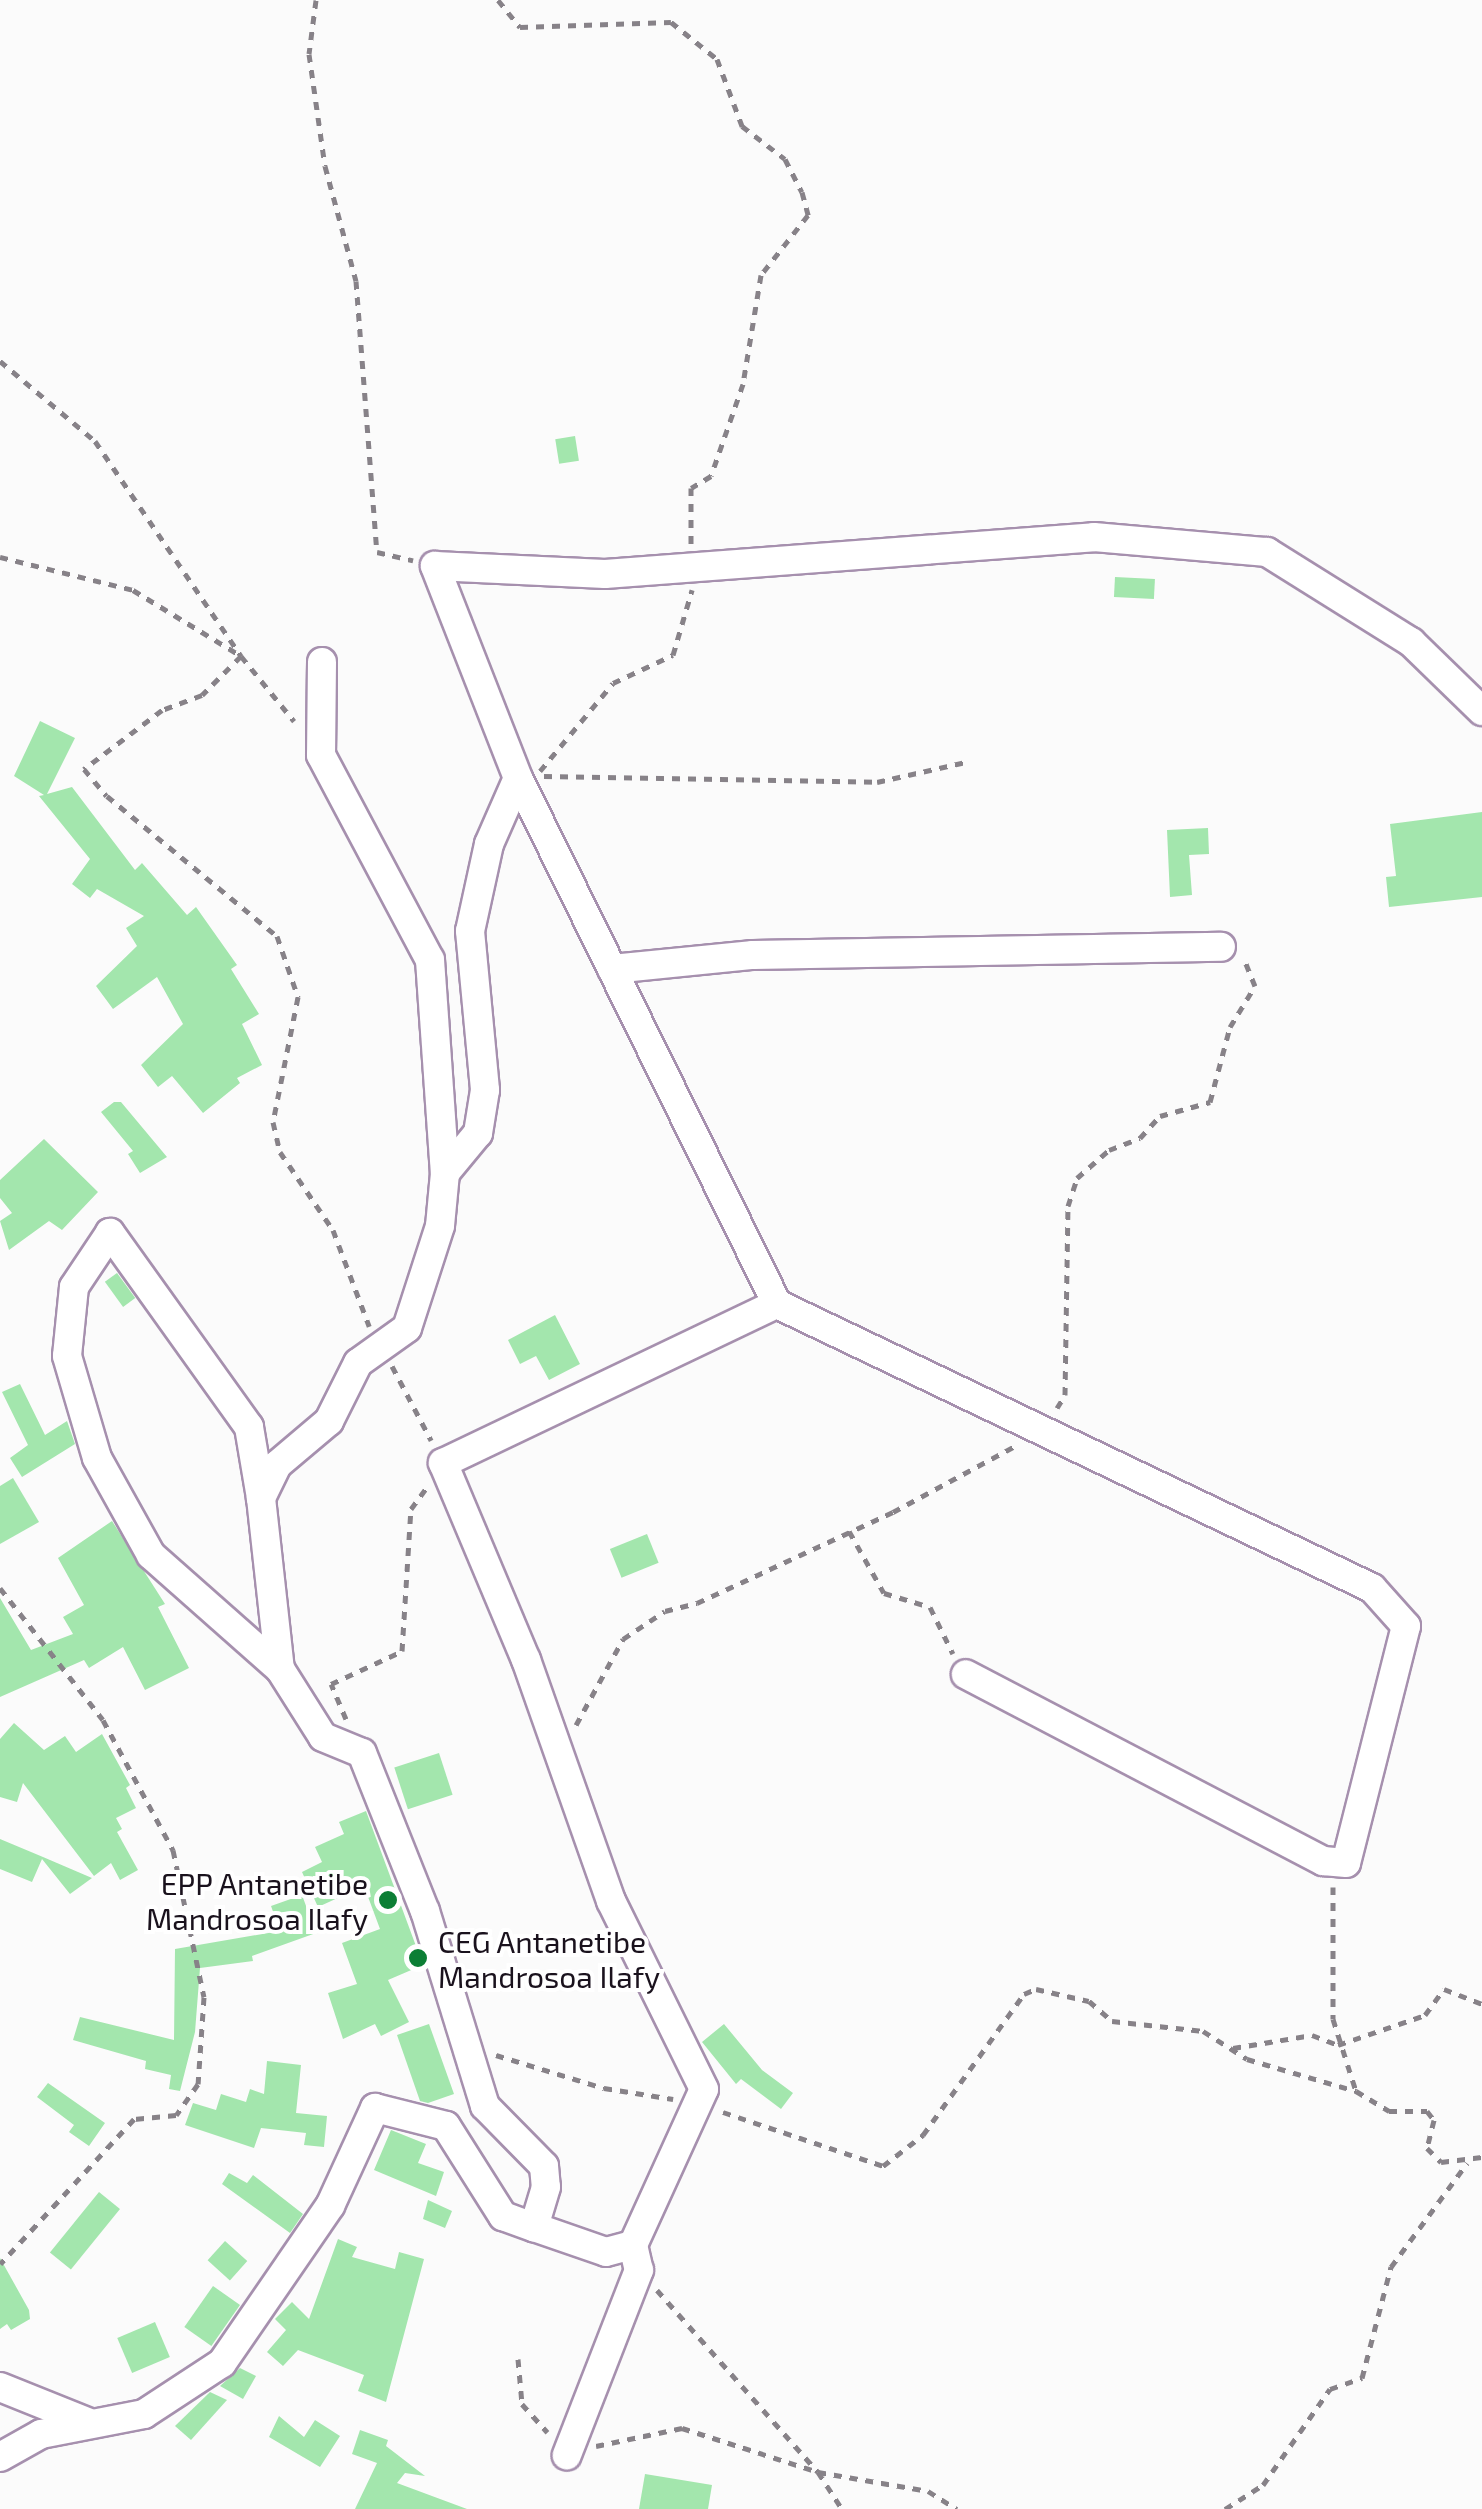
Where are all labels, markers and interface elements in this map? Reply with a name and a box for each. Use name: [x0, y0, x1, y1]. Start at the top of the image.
place label: EPP Antanetibe Mandrosoa Ilafy: [146, 1865, 368, 1936]
marker: EPP Antanetibe Mandrosoa Ilafy: [377, 1889, 399, 1911]
place label: CEG Antanetibe Mandrosoa Ilafy: [438, 1923, 660, 1994]
marker: CEG Antanetibe Mandrosoa Ilafy: [407, 1947, 429, 1969]

